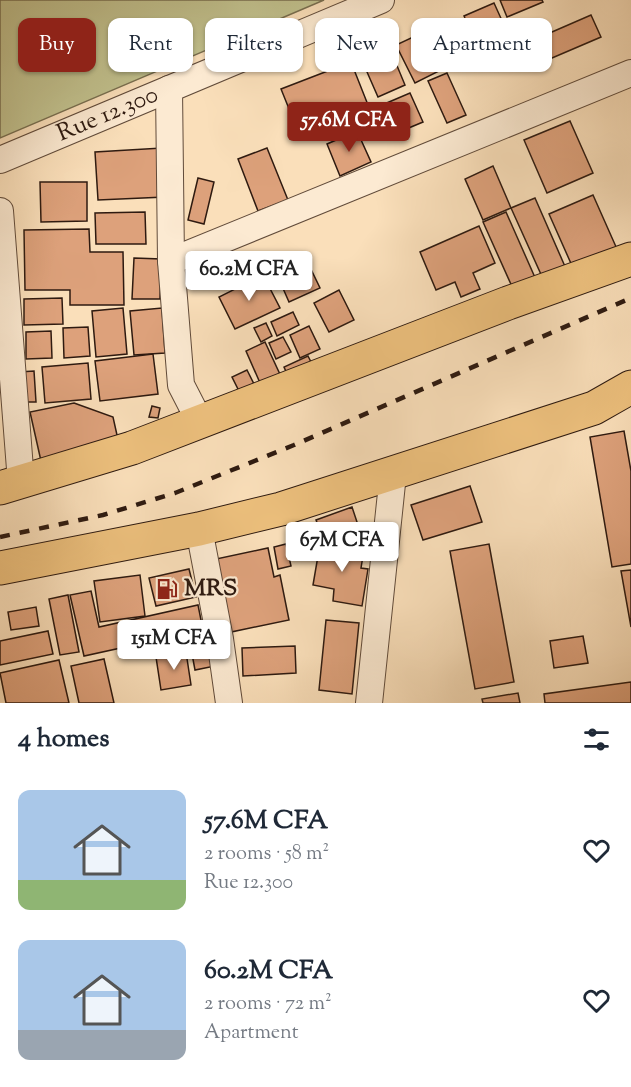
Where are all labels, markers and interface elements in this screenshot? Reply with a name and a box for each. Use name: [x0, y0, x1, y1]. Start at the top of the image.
chip: Buy: [18, 18, 96, 72]
chip: Rent: [108, 18, 193, 72]
chip: Filters: [205, 18, 303, 72]
chip: New: [315, 18, 399, 72]
chip: Apartment: [411, 18, 552, 72]
street label: Rue 12.300: [52, 78, 164, 151]
pin: 57.6M CFA: [280, 102, 418, 153]
text: 57.6M CFA: [301, 107, 397, 136]
pin: 60.2M CFA: [180, 251, 318, 302]
text: 60.2M CFA: [199, 256, 299, 285]
pin: 67M CFA: [287, 522, 397, 573]
text: 67M CFA: [300, 527, 384, 556]
place label: MRS: [184, 572, 237, 606]
fuel station icon: MRS: [155, 577, 179, 601]
pin: 151M CFA: [112, 620, 236, 671]
text: 151M CFA: [131, 625, 217, 654]
text: 4 homes: [18, 721, 109, 758]
icon: filters: [580, 723, 613, 756]
text: 57.6M CFA: [204, 803, 328, 840]
icon: home: [66, 814, 138, 886]
icon: heart: [580, 834, 613, 867]
text: 2 rooms · 58 m²: [204, 840, 329, 869]
text: Rue 12.300: [204, 869, 293, 898]
text: 60.2M CFA: [204, 953, 333, 990]
icon: home: [66, 964, 138, 1036]
icon: heart: [580, 984, 613, 1017]
text: 2 rooms · 72 m²: [204, 990, 332, 1019]
text: Apartment: [204, 1019, 299, 1048]

